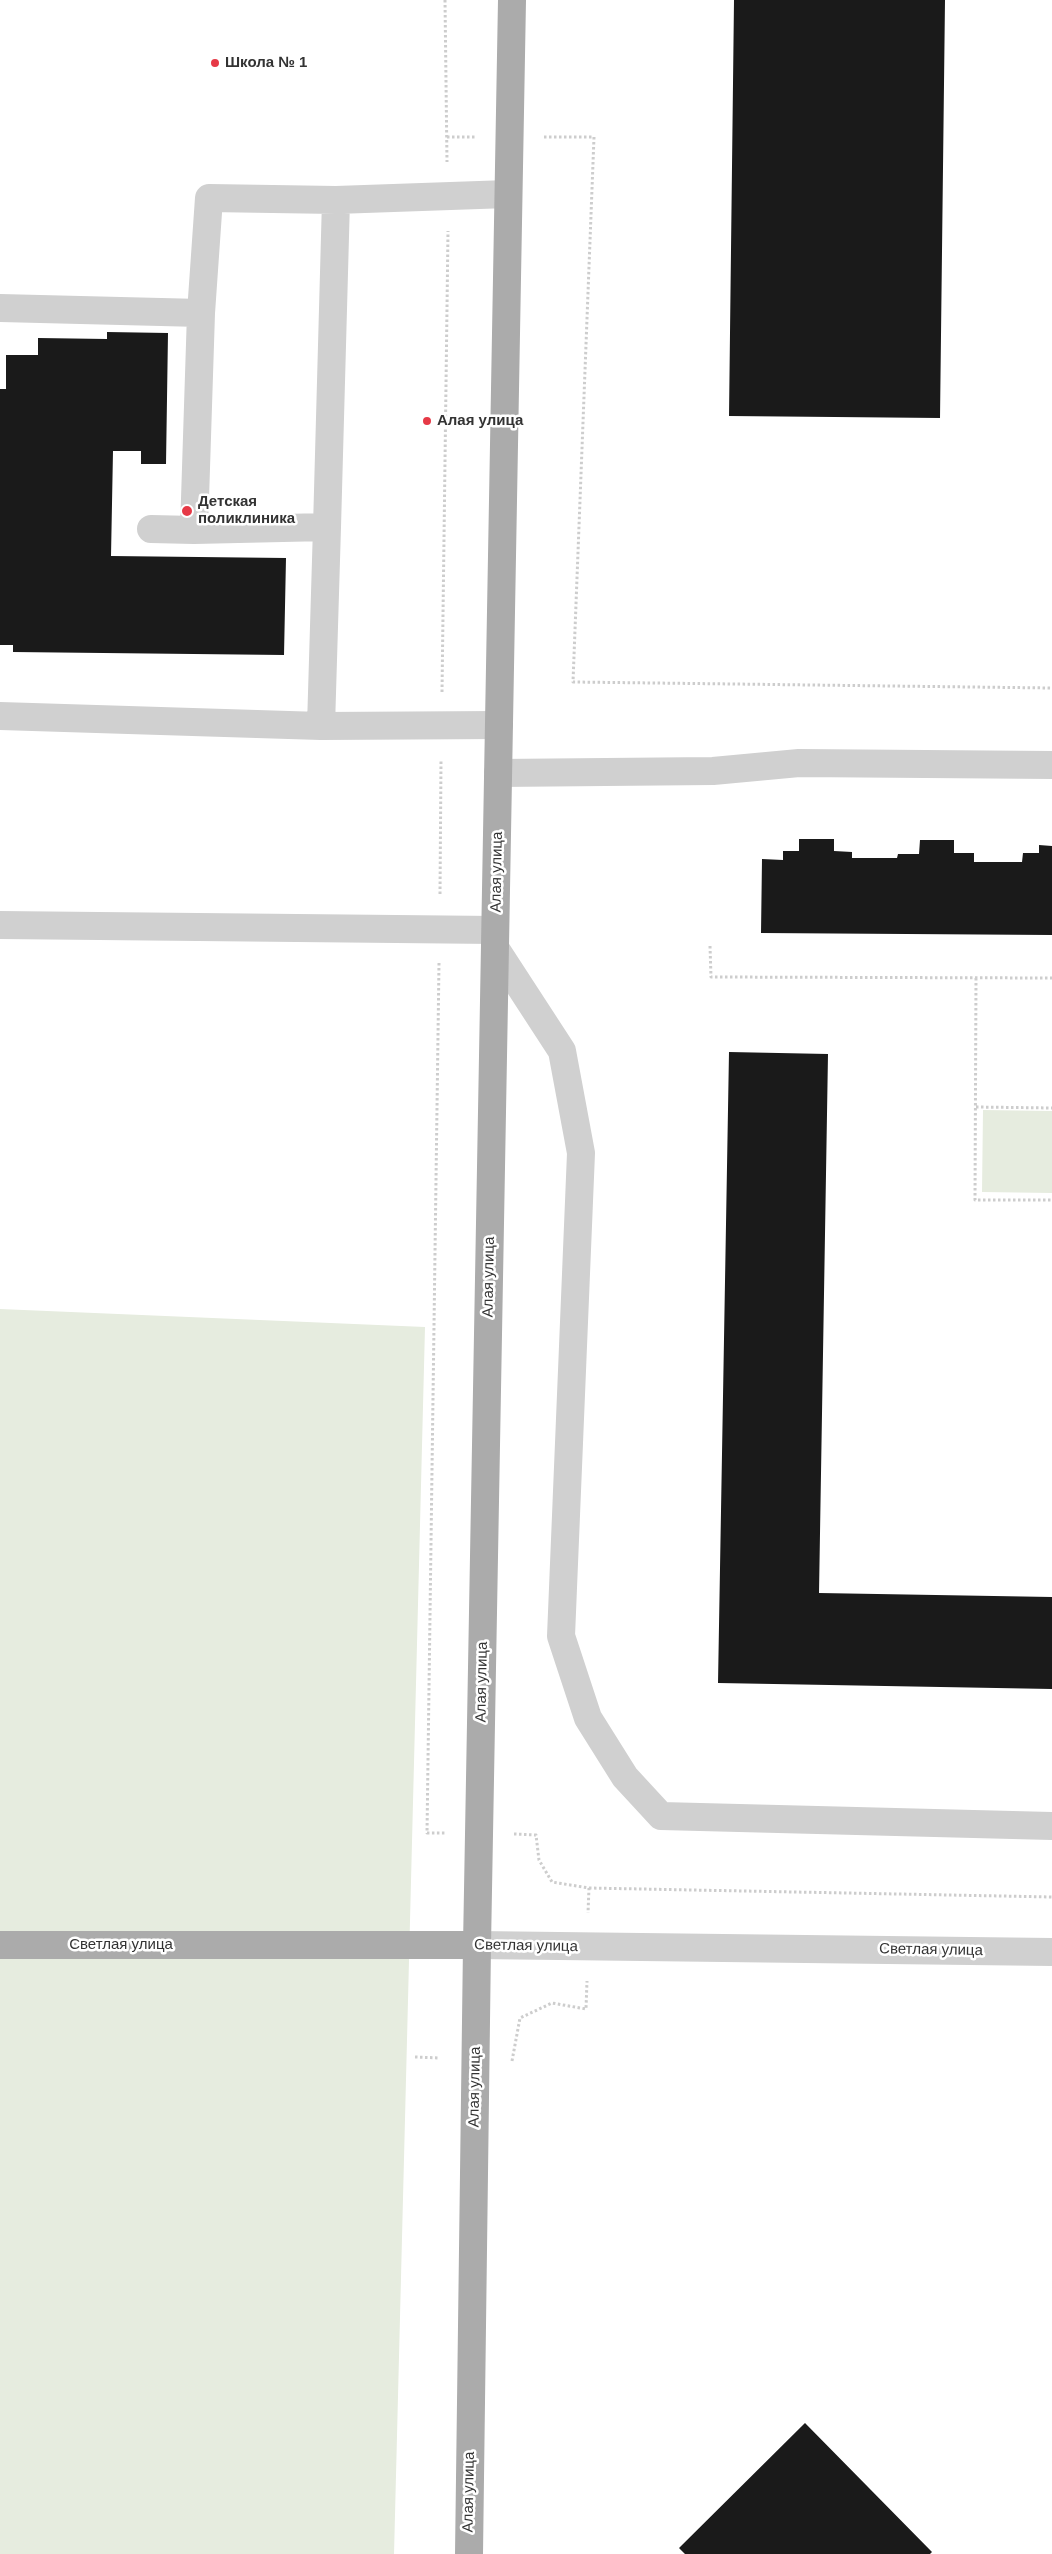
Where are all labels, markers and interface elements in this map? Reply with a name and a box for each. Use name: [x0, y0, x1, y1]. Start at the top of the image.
place label: Школа № 1: [225, 54, 307, 72]
marker: Школа № 1: [209, 57, 221, 69]
place label: Алая улица: [437, 412, 523, 430]
marker: Алая улица: [421, 415, 433, 427]
place label: Детская поликлиника: [198, 493, 295, 528]
marker: Детская поликлиника: [180, 504, 194, 518]
street label: Алая улица: [487, 832, 507, 912]
street label: Алая улица: [479, 1237, 499, 1317]
street label: Алая улица: [472, 1642, 492, 1722]
street label: Светлая улица: [69, 1936, 173, 1954]
street label: Светлая улица: [474, 1936, 578, 1956]
street label: Светлая улица: [879, 1940, 983, 1960]
street label: Алая улица: [465, 2047, 485, 2127]
street label: Алая улица: [459, 2452, 479, 2532]

